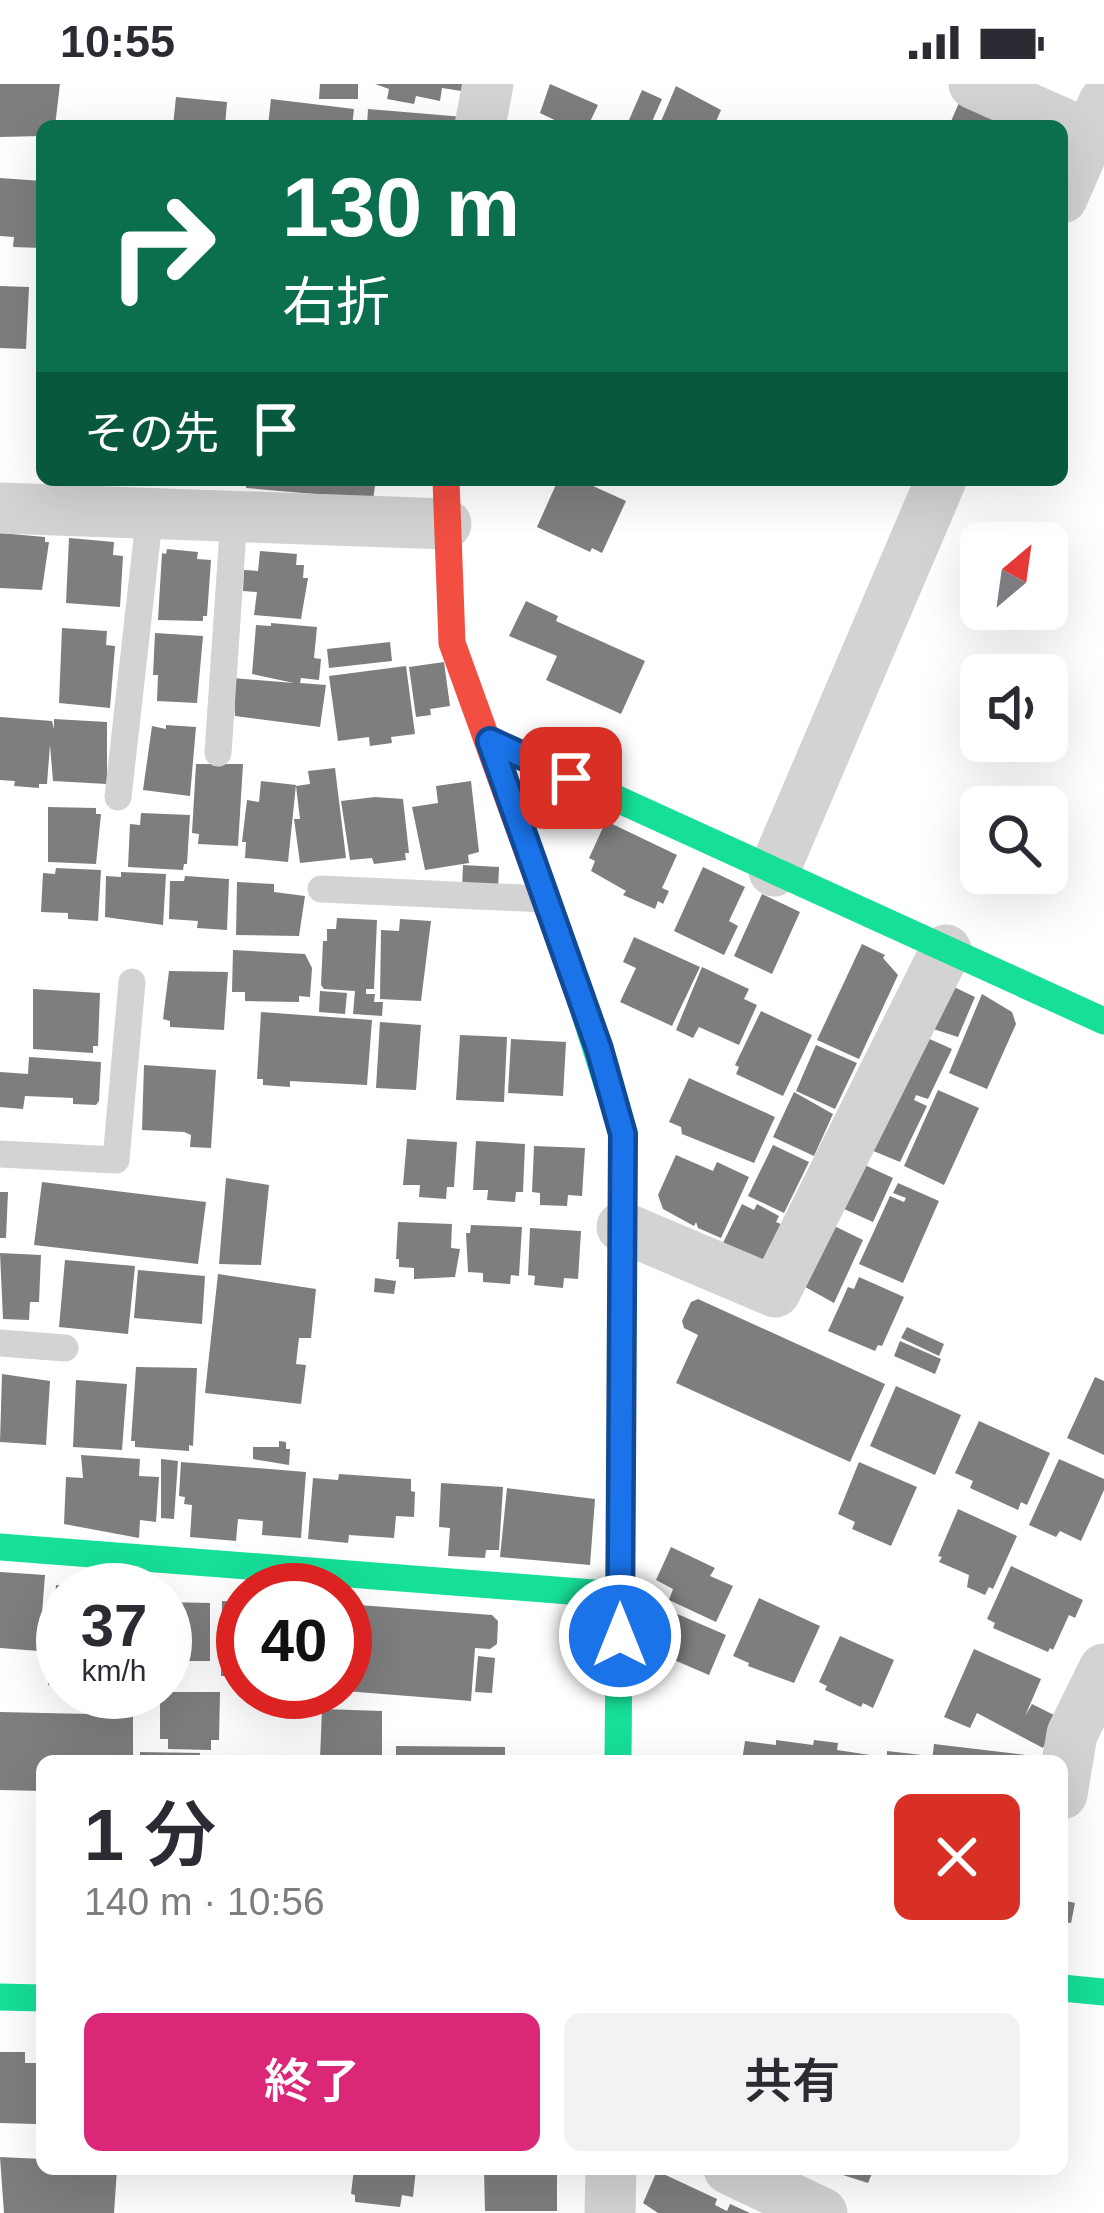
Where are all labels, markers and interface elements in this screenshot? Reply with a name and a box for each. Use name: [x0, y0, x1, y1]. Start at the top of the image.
text: 10:55: [60, 16, 175, 67]
text: 130 m: [282, 160, 520, 254]
icon: right: [84, 168, 240, 324]
text: 右折: [282, 272, 390, 332]
icon: arrive: [243, 396, 309, 462]
text: その先: [84, 408, 219, 459]
north arrow: [960, 522, 1068, 630]
map controls: [960, 522, 1068, 894]
button: sound: [960, 654, 1068, 762]
pin: [520, 727, 622, 829]
icon: arrive: [538, 745, 604, 811]
button: search: [960, 786, 1068, 894]
speed limit sign: 40: [216, 1563, 372, 1719]
position arrow: [557, 1573, 683, 1699]
text: 37: [81, 1592, 147, 1659]
text: km/h: [81, 1654, 147, 1687]
button: close: [894, 1794, 1020, 1920]
text: 1 分: [84, 1795, 216, 1875]
text: 140 m · 10:56: [84, 1880, 325, 1923]
button: 終了: [84, 2013, 540, 2151]
button: 共有: [564, 2013, 1020, 2151]

